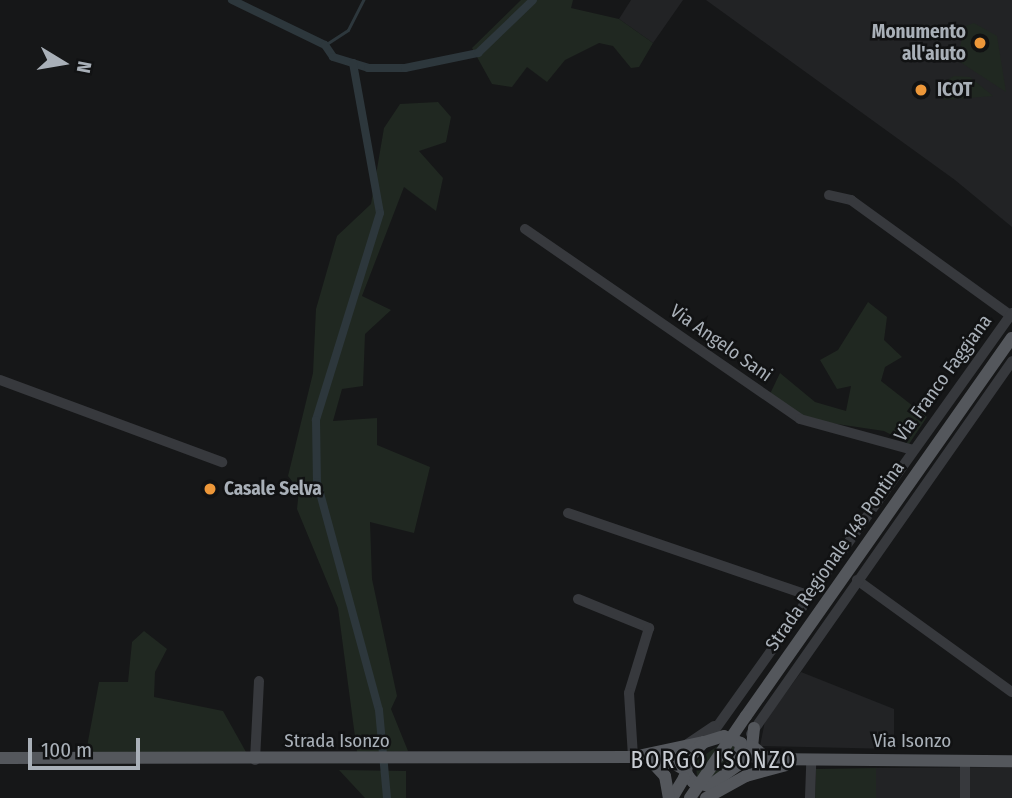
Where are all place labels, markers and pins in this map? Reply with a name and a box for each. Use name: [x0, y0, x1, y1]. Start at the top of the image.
place label: Monumento all'aiuto: [872, 21, 966, 65]
marker: Monumento all'aiuto: [972, 35, 988, 51]
place label: ICOT: [937, 79, 972, 101]
marker: ICOT: [911, 80, 931, 100]
place label: Casale Selva: [224, 478, 322, 500]
marker: Casale Selva: [202, 481, 218, 497]

